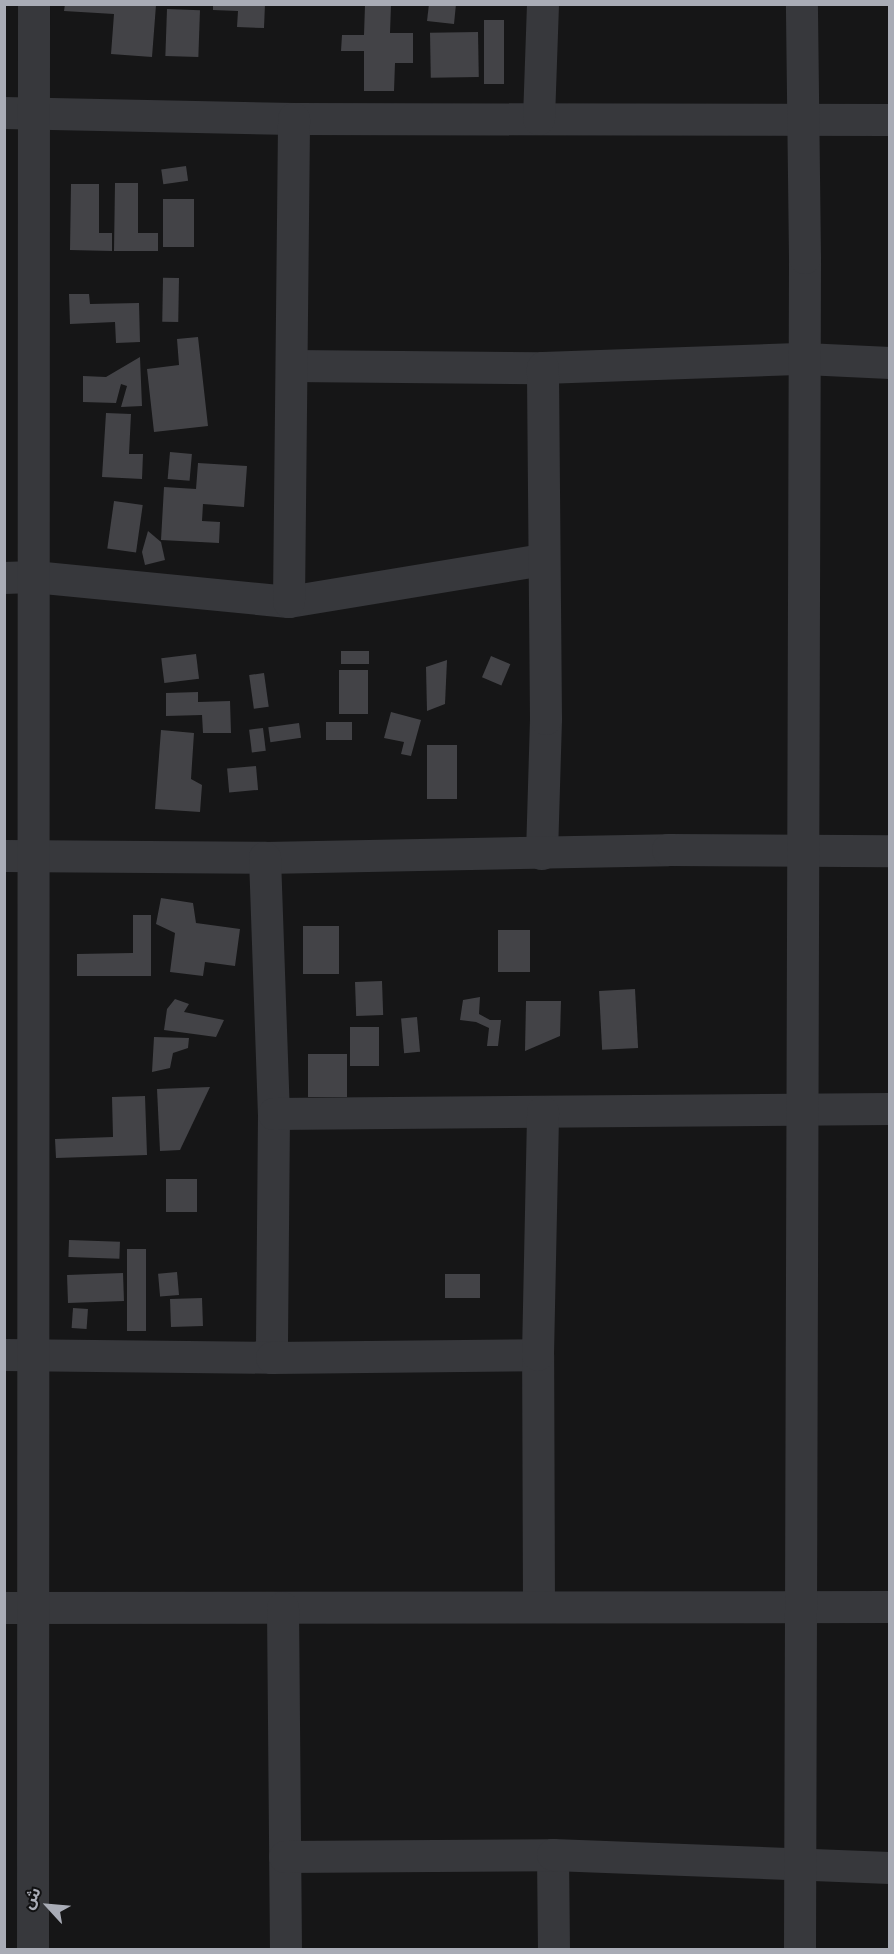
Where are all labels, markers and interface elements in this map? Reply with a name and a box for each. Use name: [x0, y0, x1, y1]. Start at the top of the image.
north arrow: [18, 1876, 78, 1936]
text: ش: [18, 1884, 46, 1912]

